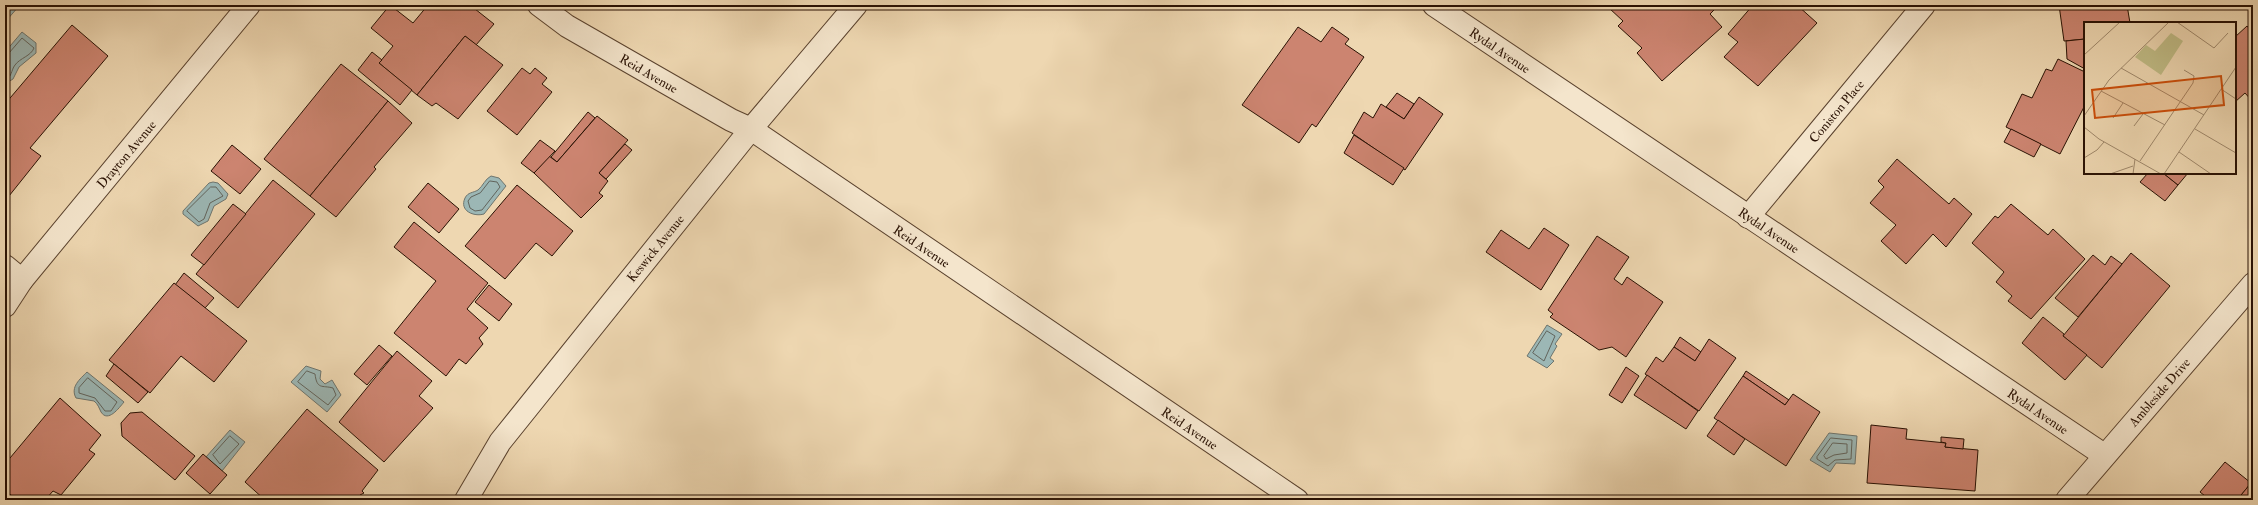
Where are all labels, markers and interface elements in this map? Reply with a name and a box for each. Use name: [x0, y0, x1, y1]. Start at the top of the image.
inset map: [2084, 22, 2236, 174]
street label: Rydal Avenue: [1465, 25, 1533, 78]
street label: Reid Avenue: [616, 51, 681, 97]
street label: Coniston Place: [1806, 76, 1868, 146]
street label: Drayton Avenue: [94, 117, 161, 193]
street label: Rydal Avenue: [1734, 205, 1802, 258]
street label: Keswick Avenue: [624, 211, 688, 286]
street label: Reid Avenue: [890, 222, 953, 272]
street label: Ambleside Drive: [2125, 355, 2194, 431]
street label: Rydal Avenue: [2003, 386, 2071, 439]
street label: Reid Avenue: [1158, 404, 1221, 454]

